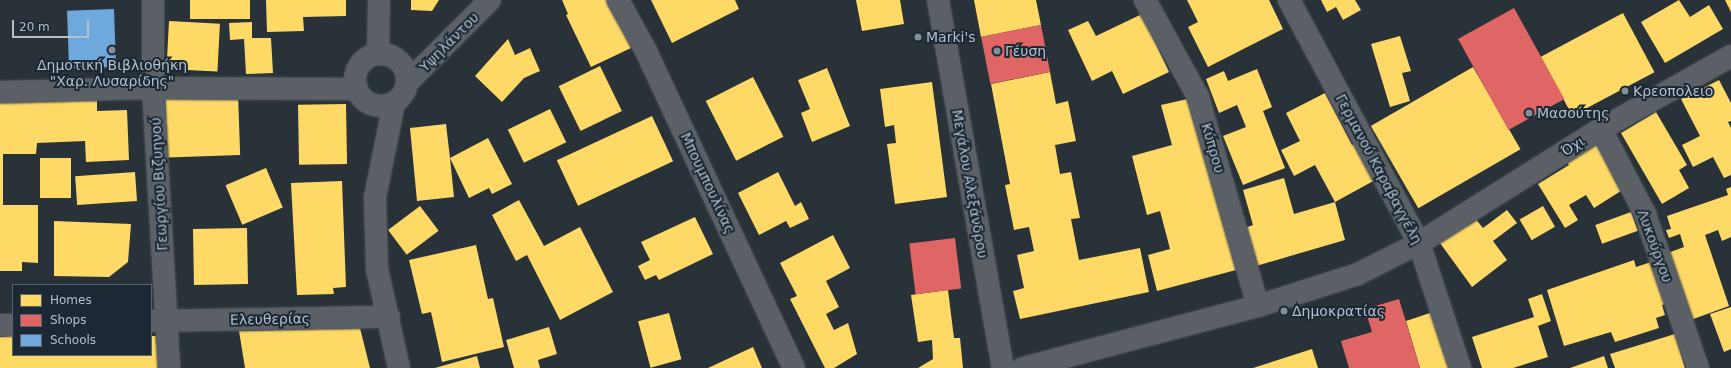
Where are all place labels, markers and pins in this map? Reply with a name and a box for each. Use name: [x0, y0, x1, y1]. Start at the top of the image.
place label: Marki's: [926, 29, 976, 45]
marker: Marki's: [913, 32, 923, 42]
place label: Γέυση: [1005, 43, 1046, 59]
marker: Δημοτική Βιβλιοθήκη "Χαρ. Λυσαρίδης": [107, 45, 117, 55]
marker: Γέυση: [992, 46, 1002, 56]
place label: Δημοτική Βιβλιοθήκη "Χαρ. Λυσαρίδης": [37, 57, 187, 90]
place label: Κρεοπολειο: [1633, 83, 1713, 99]
marker: Κρεοπολειο: [1620, 86, 1630, 96]
place label: Μασούτης: [1537, 105, 1609, 121]
marker: Μασούτης: [1524, 108, 1534, 118]
place label: Δημοκρατίας: [1292, 303, 1385, 319]
marker: Δημοκρατίας: [1279, 306, 1289, 316]

